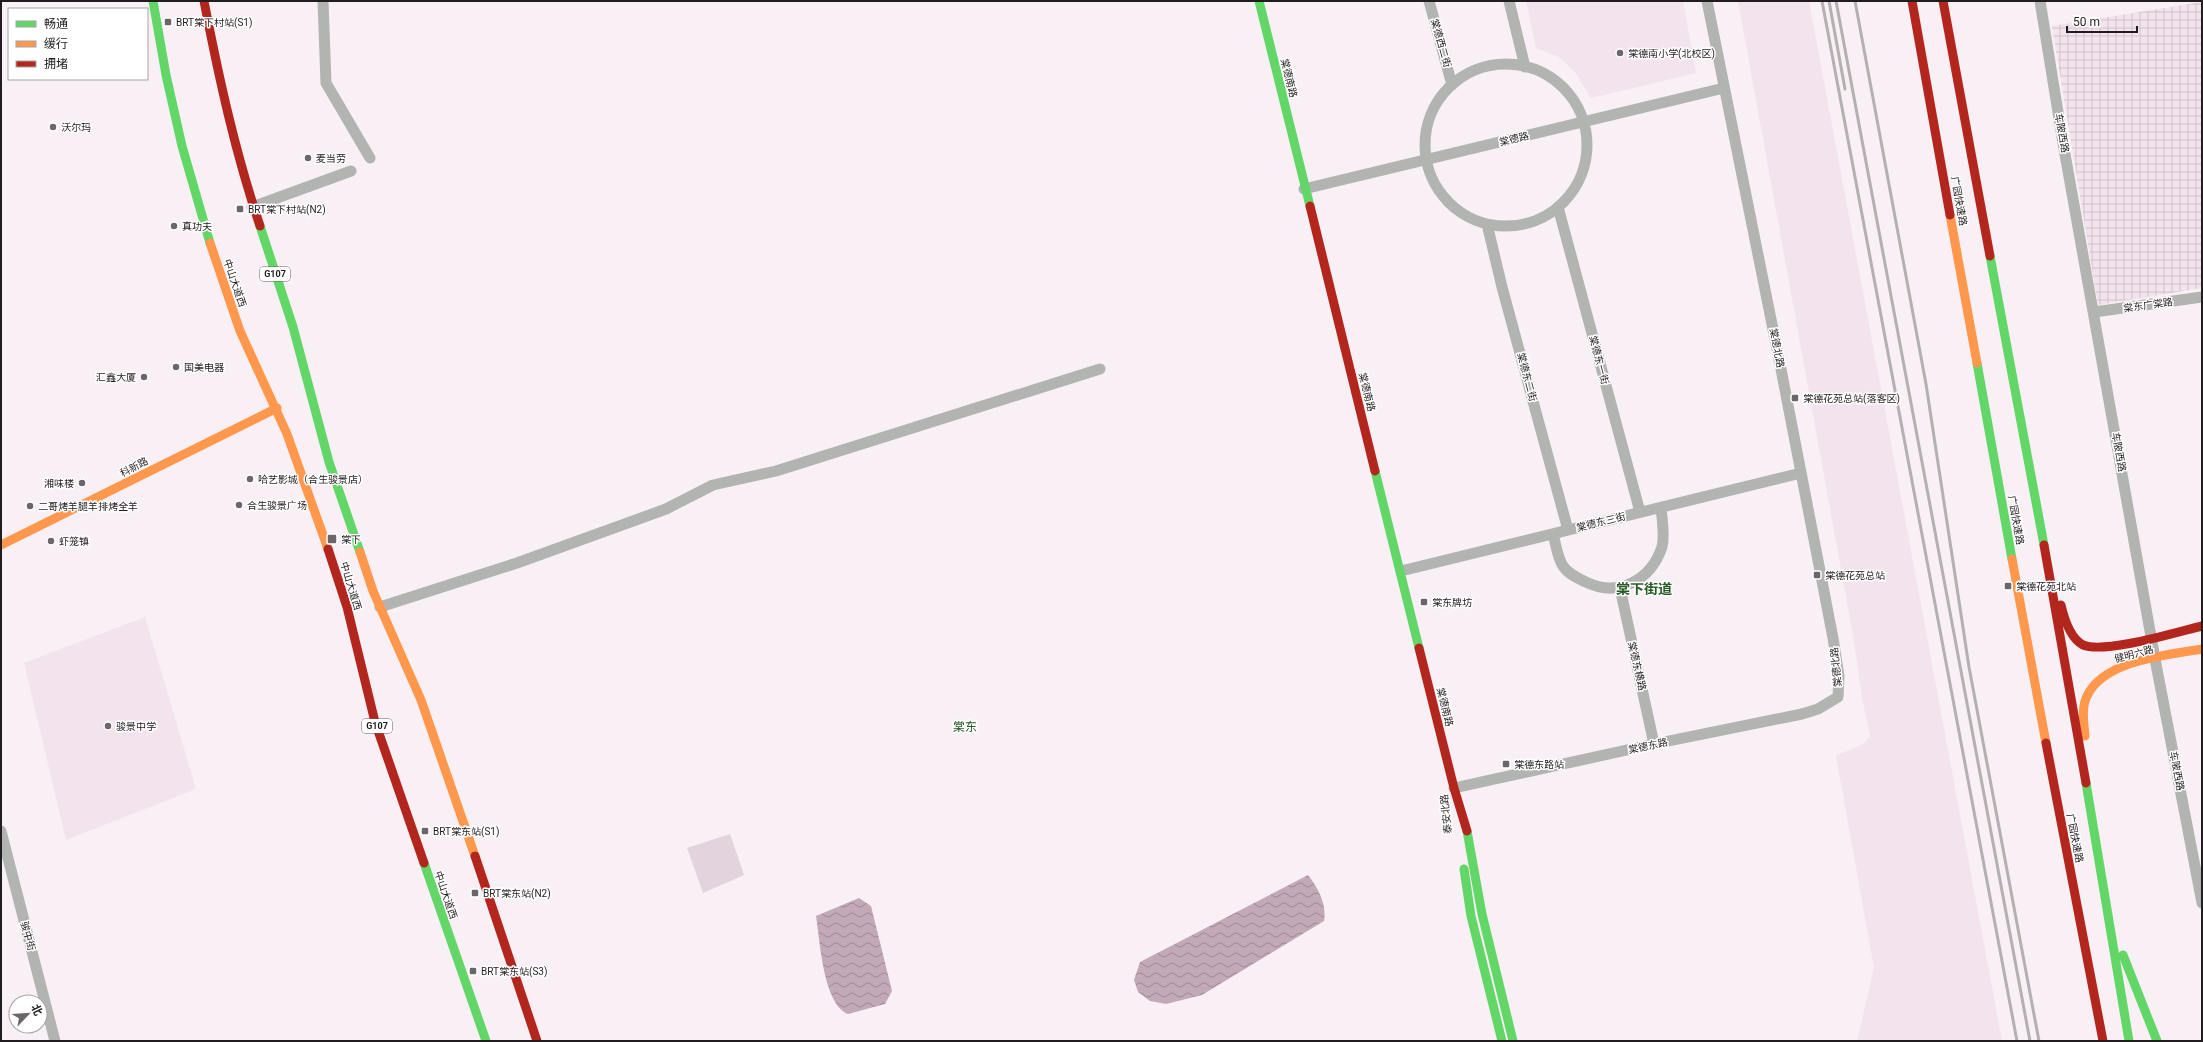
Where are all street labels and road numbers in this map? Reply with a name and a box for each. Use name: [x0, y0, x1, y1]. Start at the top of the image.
street label: 棠德西二街: [1429, 17, 1453, 69]
street label: 棠德南路: [1279, 57, 1299, 99]
street label: 车陂西路: [2053, 112, 2071, 154]
street label: 棠德路: [1498, 130, 1530, 148]
street label: 广园快速路: [1949, 175, 1969, 227]
street label: 中山大道西: [222, 258, 248, 308]
road number: G107: [260, 267, 290, 281]
street label: 棠东广棠路: [2122, 296, 2174, 314]
street label: 棠德北路: [1768, 327, 1786, 369]
street label: 棠德东一街: [1587, 334, 1611, 386]
street label: 棠德东二街: [1515, 351, 1539, 403]
street label: 棠德南路: [1357, 371, 1377, 413]
street label: 车陂西路: [2110, 431, 2128, 473]
street label: 科新路: [118, 455, 150, 479]
street label: 广园快速路: [2006, 494, 2026, 546]
street label: 棠德东三街: [1575, 511, 1627, 533]
street label: 中山大道西: [338, 560, 364, 612]
street label: 棠德东横路: [1626, 640, 1648, 692]
street label: 健明六路: [2113, 644, 2155, 664]
street label: 棠德北路: [1828, 647, 1844, 687]
street label: 棠德南路: [1435, 686, 1455, 728]
road number: G107: [362, 719, 392, 733]
street label: 棠德东路: [1627, 736, 1669, 756]
street label: 车陂西路: [2168, 750, 2186, 792]
street label: 泰安北路: [1438, 794, 1454, 834]
street label: 广园快速路: [2065, 812, 2085, 864]
street label: 中山大道西: [433, 870, 459, 920]
street label: 骏中街: [19, 920, 37, 952]

